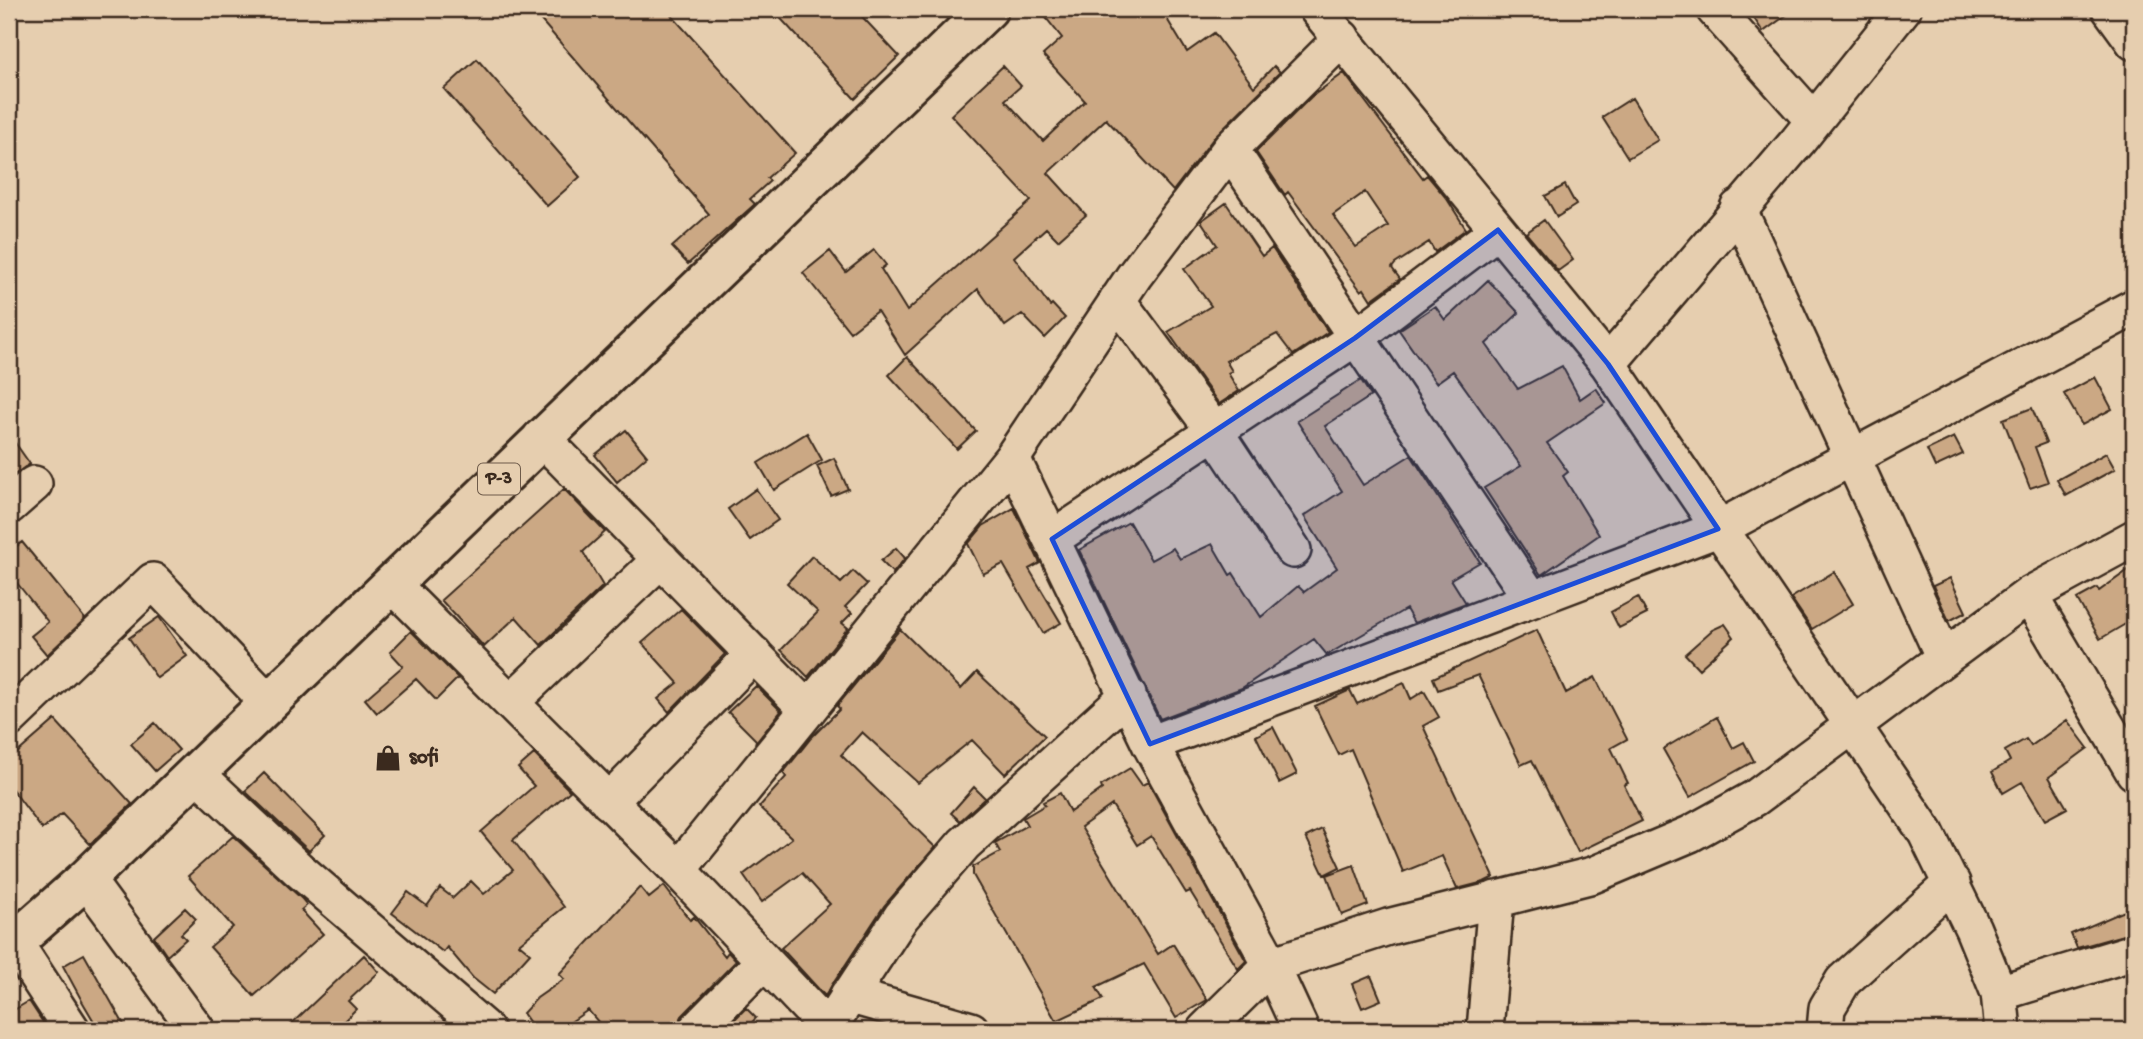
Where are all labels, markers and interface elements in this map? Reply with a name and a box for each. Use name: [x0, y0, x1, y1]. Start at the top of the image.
road number: P-3: [478, 464, 520, 494]
shop icon: sofi: [373, 743, 403, 773]
place label: sofi: [409, 746, 439, 771]

